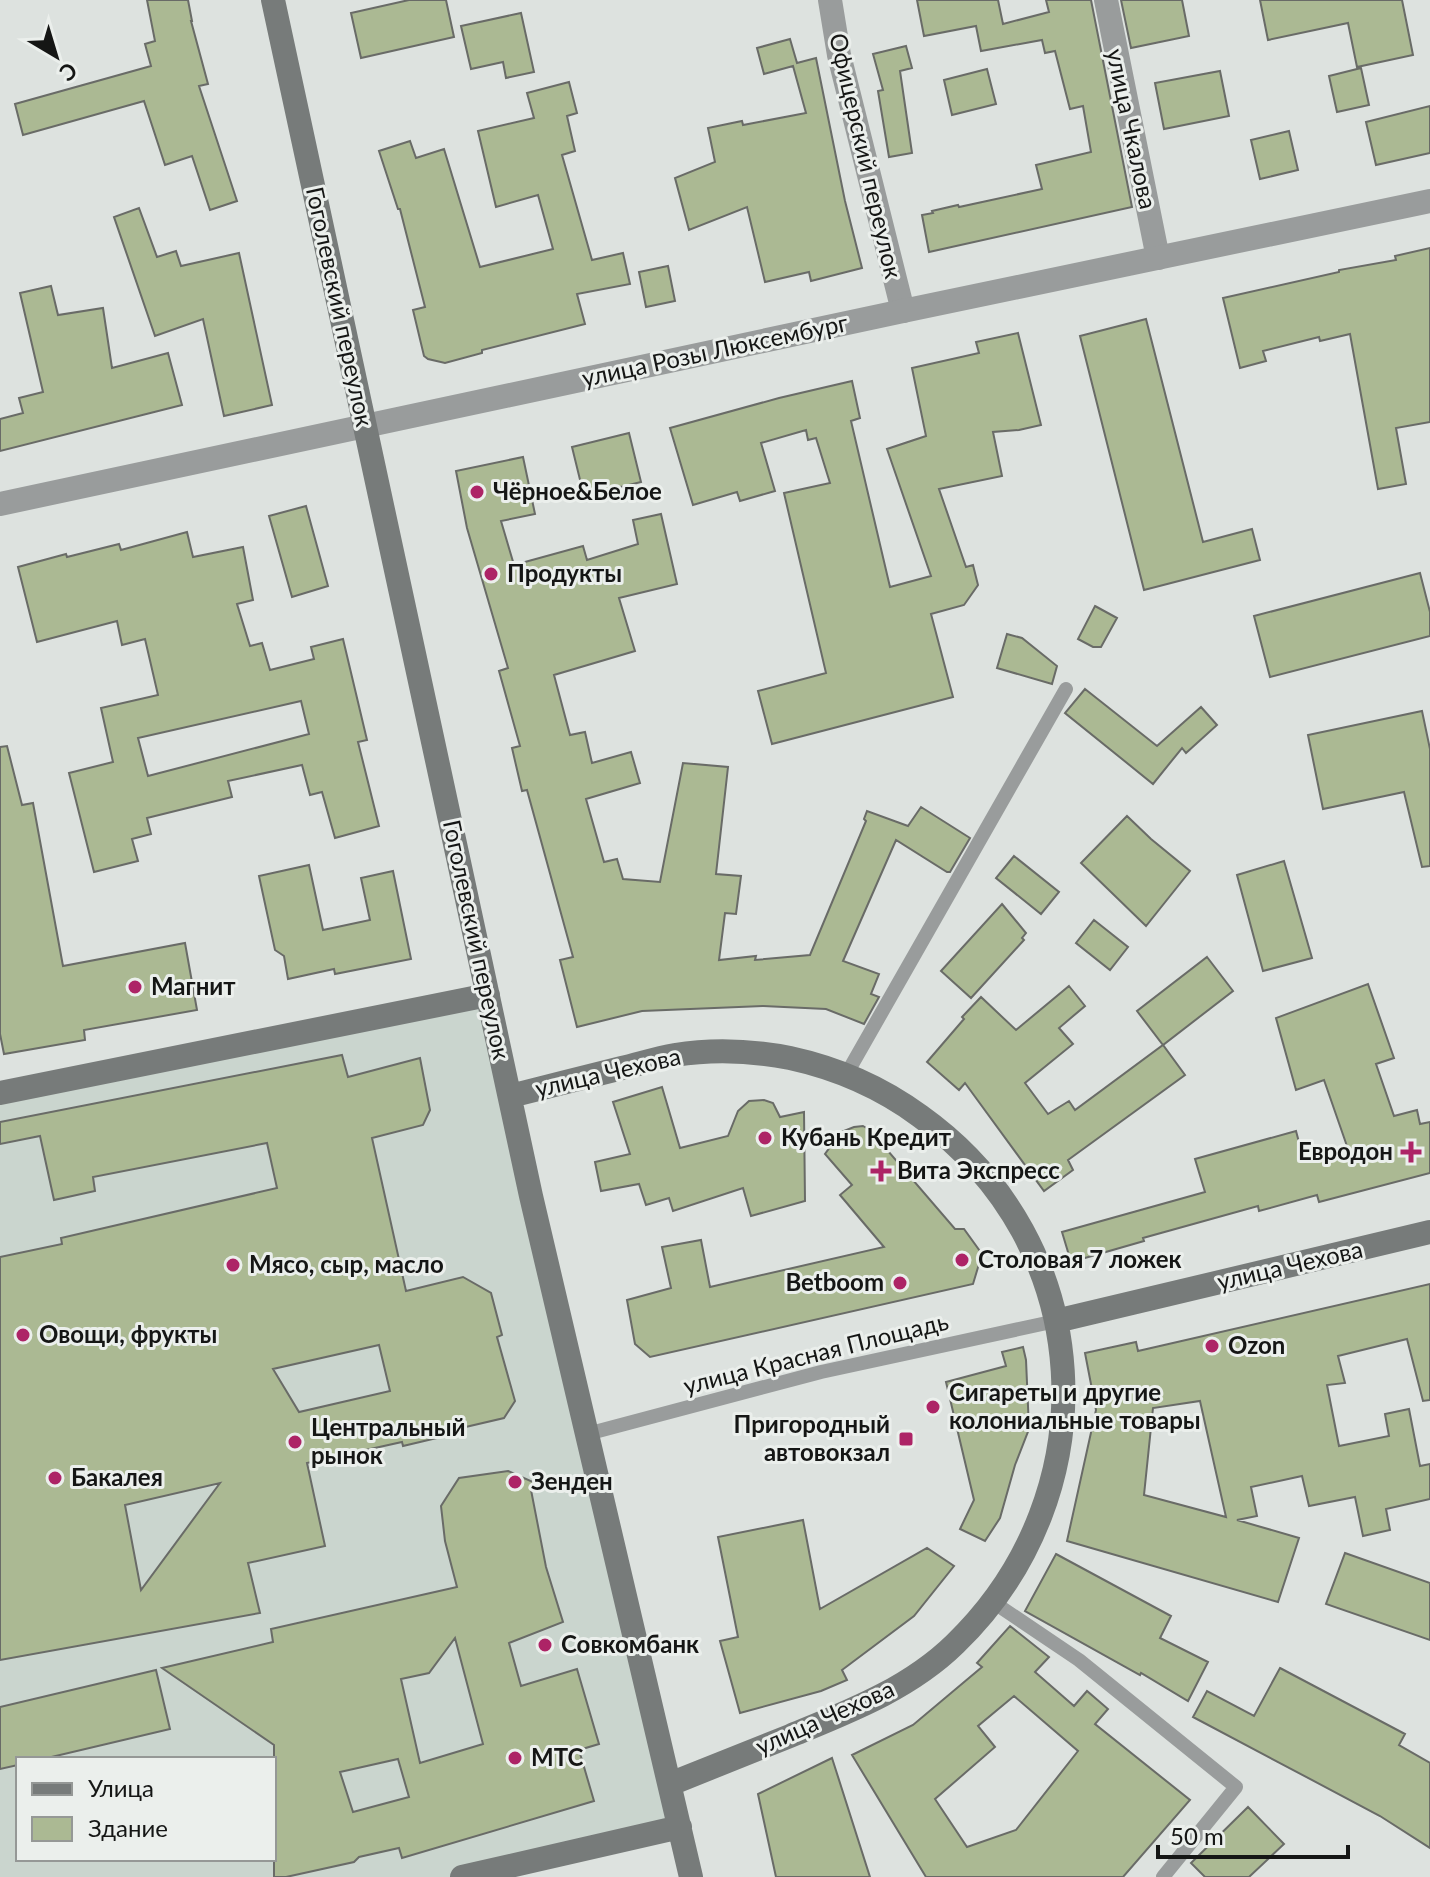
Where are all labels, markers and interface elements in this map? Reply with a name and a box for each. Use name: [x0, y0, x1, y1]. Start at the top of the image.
north arrow: [16, 16, 96, 96]
street label: Офицерский переулок: [824, 30, 909, 282]
street label: улица Чкалова: [1101, 46, 1164, 212]
text: С: [54, 57, 83, 88]
street label: Гоголевский переулок: [301, 184, 380, 430]
street label: улица Розы Люксембург: [579, 307, 850, 392]
place label: Чёрное&Белое: [493, 476, 662, 505]
marker: Чёрное&Белое: [468, 483, 486, 501]
place label: Продукты: [507, 558, 622, 587]
marker: Продукты: [482, 565, 500, 583]
street label: Гоголевский переулок: [438, 817, 517, 1063]
place label: Магнит: [151, 971, 236, 1000]
marker: Магнит: [126, 978, 144, 996]
street label: улица Чехова: [532, 1041, 683, 1102]
place label: Кубань Кредит: [781, 1122, 952, 1151]
marker: Кубань Кредит: [756, 1129, 774, 1147]
place label: Евродон: [1298, 1136, 1393, 1165]
marker: Евродон: [1400, 1141, 1422, 1163]
place label: Вита Экспресс: [897, 1155, 1060, 1184]
marker: Вита Экспресс: [872, 1162, 890, 1180]
street label: улица Чехова: [1214, 1234, 1365, 1295]
place label: Столовая 7 ложек: [978, 1244, 1182, 1273]
place label: Мясо, сыр, масло: [249, 1249, 444, 1278]
marker: Столовая 7 ложек: [953, 1251, 971, 1269]
marker: Мясо, сыр, масло: [224, 1256, 242, 1274]
place label: Betboom: [785, 1267, 884, 1296]
marker: Betboom: [891, 1274, 909, 1292]
street label: улица Красная Площадь: [680, 1306, 951, 1400]
place label: Овощи, фрукты: [39, 1319, 217, 1348]
marker: Овощи, фрукты: [14, 1326, 32, 1344]
place label: Ozon: [1228, 1330, 1285, 1359]
marker: Ozon: [1203, 1337, 1221, 1355]
place label: Сигареты и другие колониальные товары: [949, 1377, 1201, 1434]
marker: Сигареты и другие колониальные товары: [924, 1398, 942, 1416]
place label: Пригородный автовокзал: [733, 1409, 890, 1466]
place label: Центральный рынок: [311, 1412, 466, 1469]
marker: Пригородный автовокзал: [897, 1430, 915, 1448]
marker: Центральный рынок: [286, 1433, 304, 1451]
place label: Бакалея: [71, 1462, 163, 1491]
place label: Зенден: [531, 1466, 613, 1495]
marker: Бакалея: [46, 1469, 64, 1487]
marker: Зенден: [506, 1473, 524, 1491]
place label: Совкомбанк: [561, 1629, 699, 1658]
marker: Совкомбанк: [536, 1636, 554, 1654]
street label: улица Чехова: [751, 1673, 898, 1760]
place label: МТС: [531, 1742, 584, 1771]
marker: МТС: [506, 1749, 524, 1767]
legend: [16, 1757, 276, 1861]
text: Улица: [88, 1773, 154, 1802]
scale bar: [1158, 1809, 1348, 1859]
text: Здание: [88, 1813, 168, 1842]
text: 50 m: [1170, 1821, 1224, 1850]

